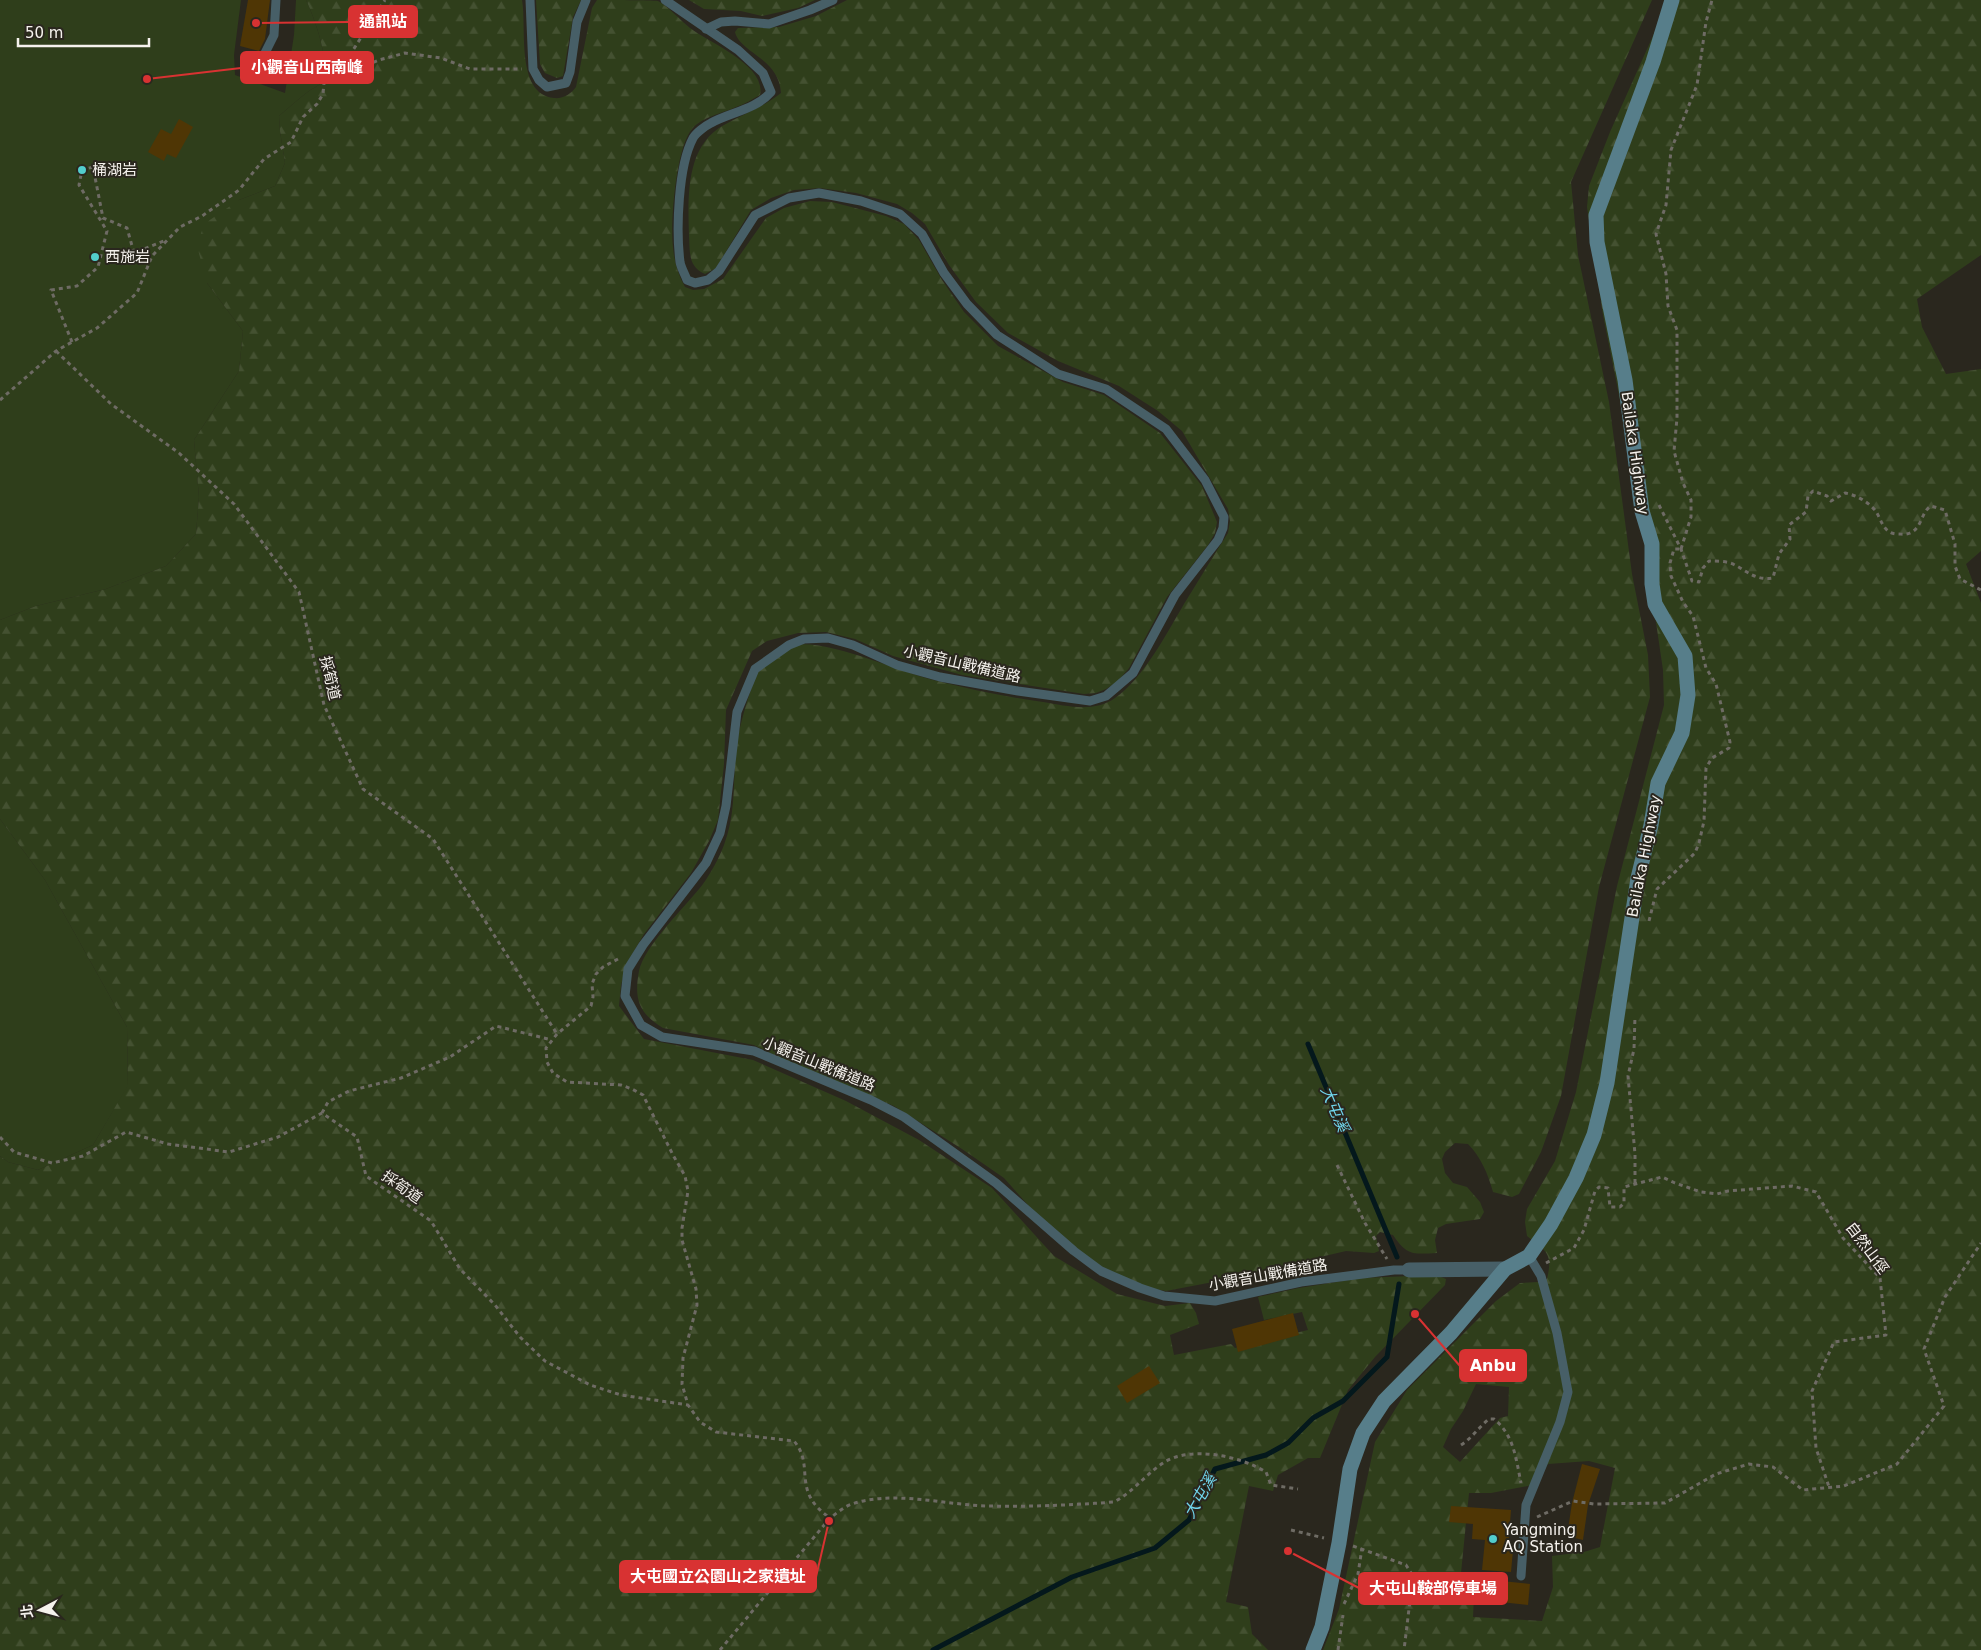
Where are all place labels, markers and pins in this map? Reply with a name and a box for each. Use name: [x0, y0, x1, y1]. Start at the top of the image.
callout: 通訊站: [349, 6, 417, 37]
callout: 小觀音山西南峰: [241, 52, 373, 83]
place label: 桶湖岩: [92, 161, 137, 179]
marker: 桶湖岩: [76, 164, 88, 176]
place label: 西施岩: [105, 248, 150, 266]
marker: 西施岩: [89, 251, 101, 263]
callout: Anbu: [1460, 1350, 1526, 1381]
place label: Yangming AQ Station: [1502, 1521, 1583, 1556]
marker: Yangming AQ Station: [1487, 1533, 1499, 1545]
callout: 大屯國立公園山之家遺址: [620, 1561, 816, 1592]
callout: 大屯山鞍部停車場: [1359, 1573, 1507, 1604]

